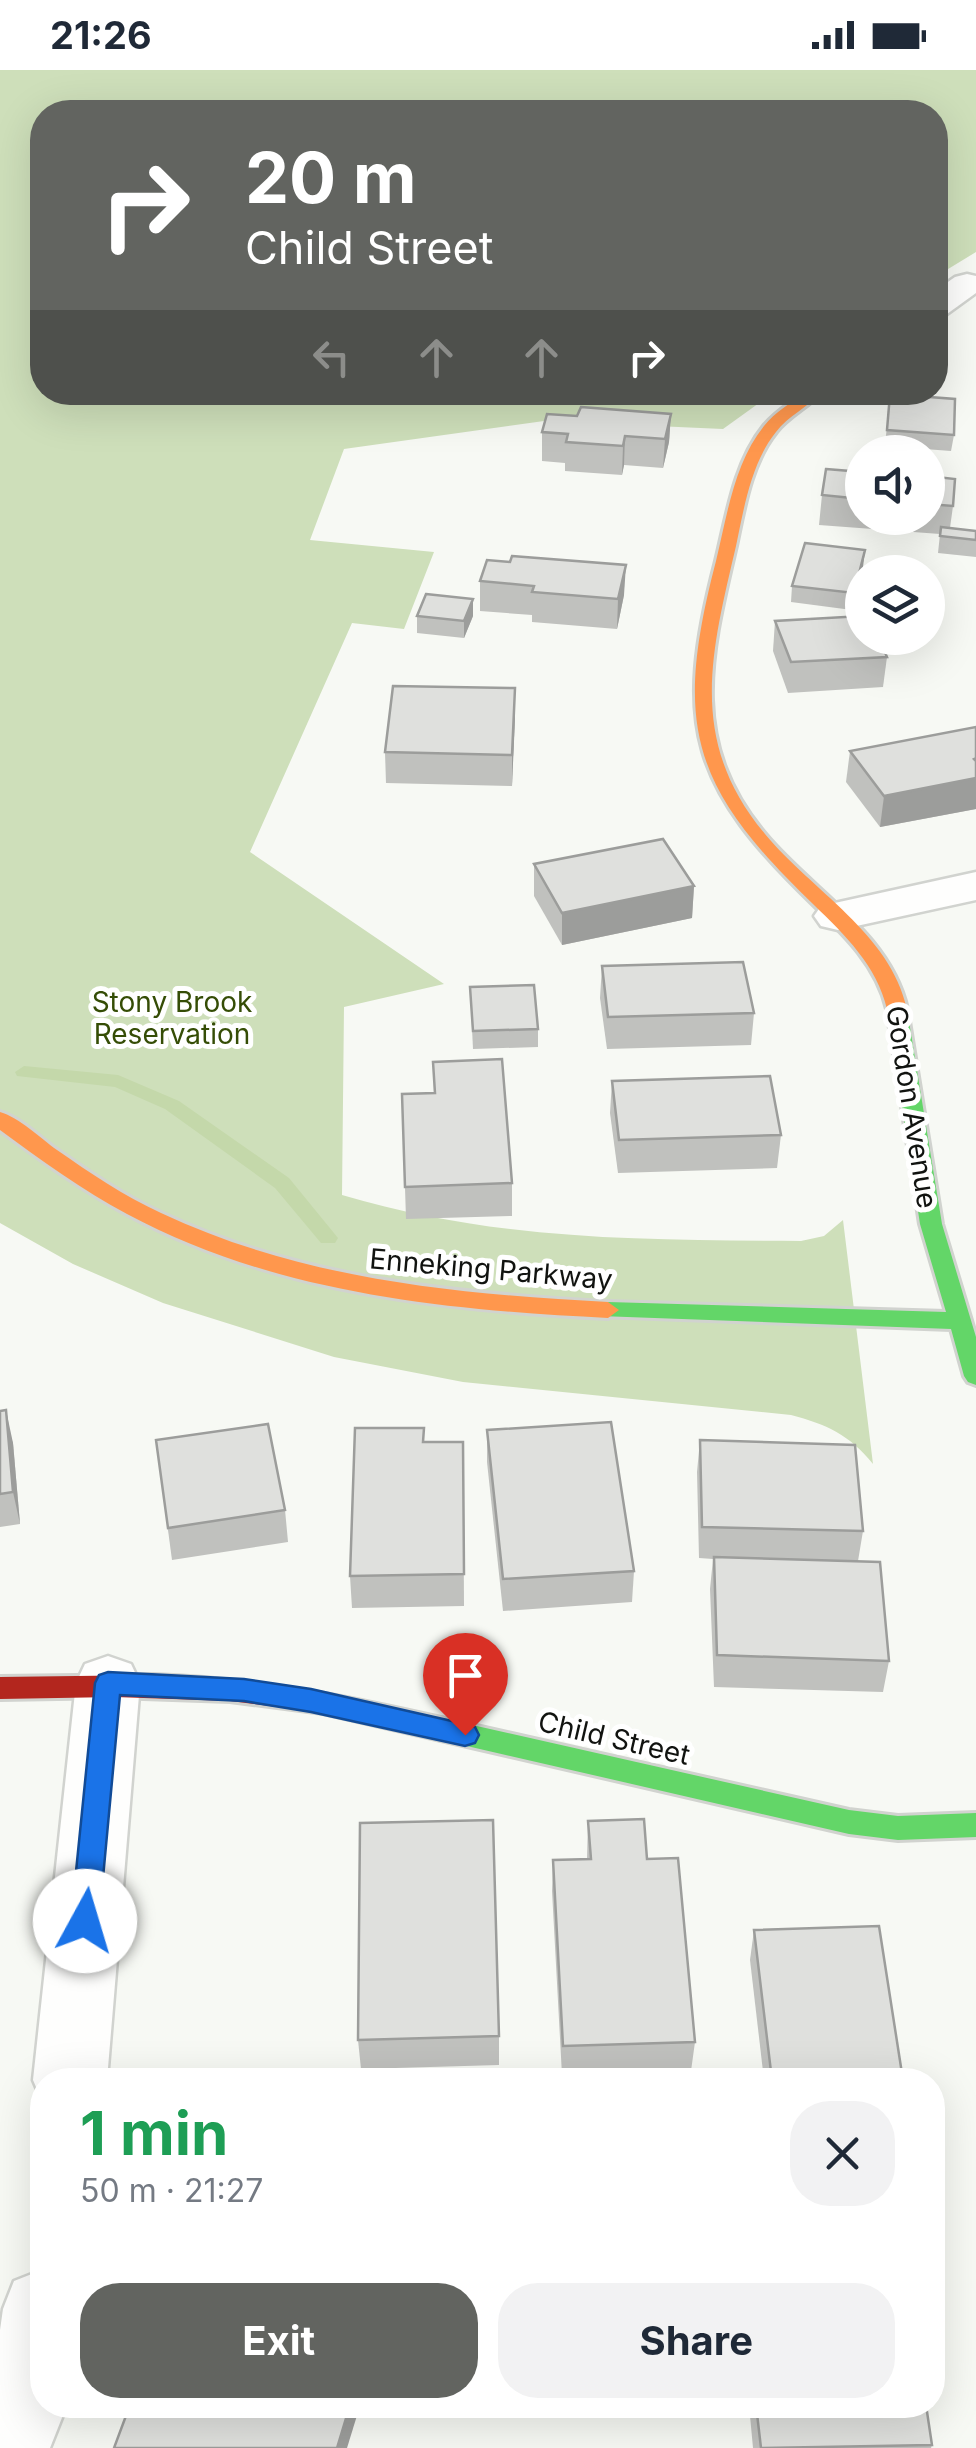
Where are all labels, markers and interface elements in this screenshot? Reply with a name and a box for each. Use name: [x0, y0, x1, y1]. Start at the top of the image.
text: 21:26: [50, 12, 152, 58]
text: 20 m: [245, 135, 417, 220]
icon: right: [80, 140, 210, 270]
text: Child Street: [245, 220, 493, 275]
icon: left: [304, 330, 359, 385]
icon: ahead: [409, 330, 464, 385]
icon: ahead: [514, 330, 569, 385]
icon: right: [619, 330, 674, 385]
map controls: [845, 435, 945, 655]
button: sound: [845, 435, 945, 535]
button: layers: [845, 555, 945, 655]
park label: Stony Brook Reservation: [92, 985, 252, 1051]
street label: Gordon Avenue: [879, 1003, 945, 1211]
street label: Enneking Parkway: [368, 1241, 614, 1297]
pin: [423, 1633, 508, 1736]
icon: arrive: [438, 1648, 493, 1703]
street label: Child Street: [535, 1704, 693, 1772]
position arrow: [33, 1869, 137, 1973]
text: 1 min: [80, 2097, 228, 2169]
button: close: [790, 2101, 895, 2206]
text: 50 m · 21:27: [80, 2171, 263, 2210]
button: Exit: [80, 2283, 478, 2398]
button: Share: [498, 2283, 895, 2398]

